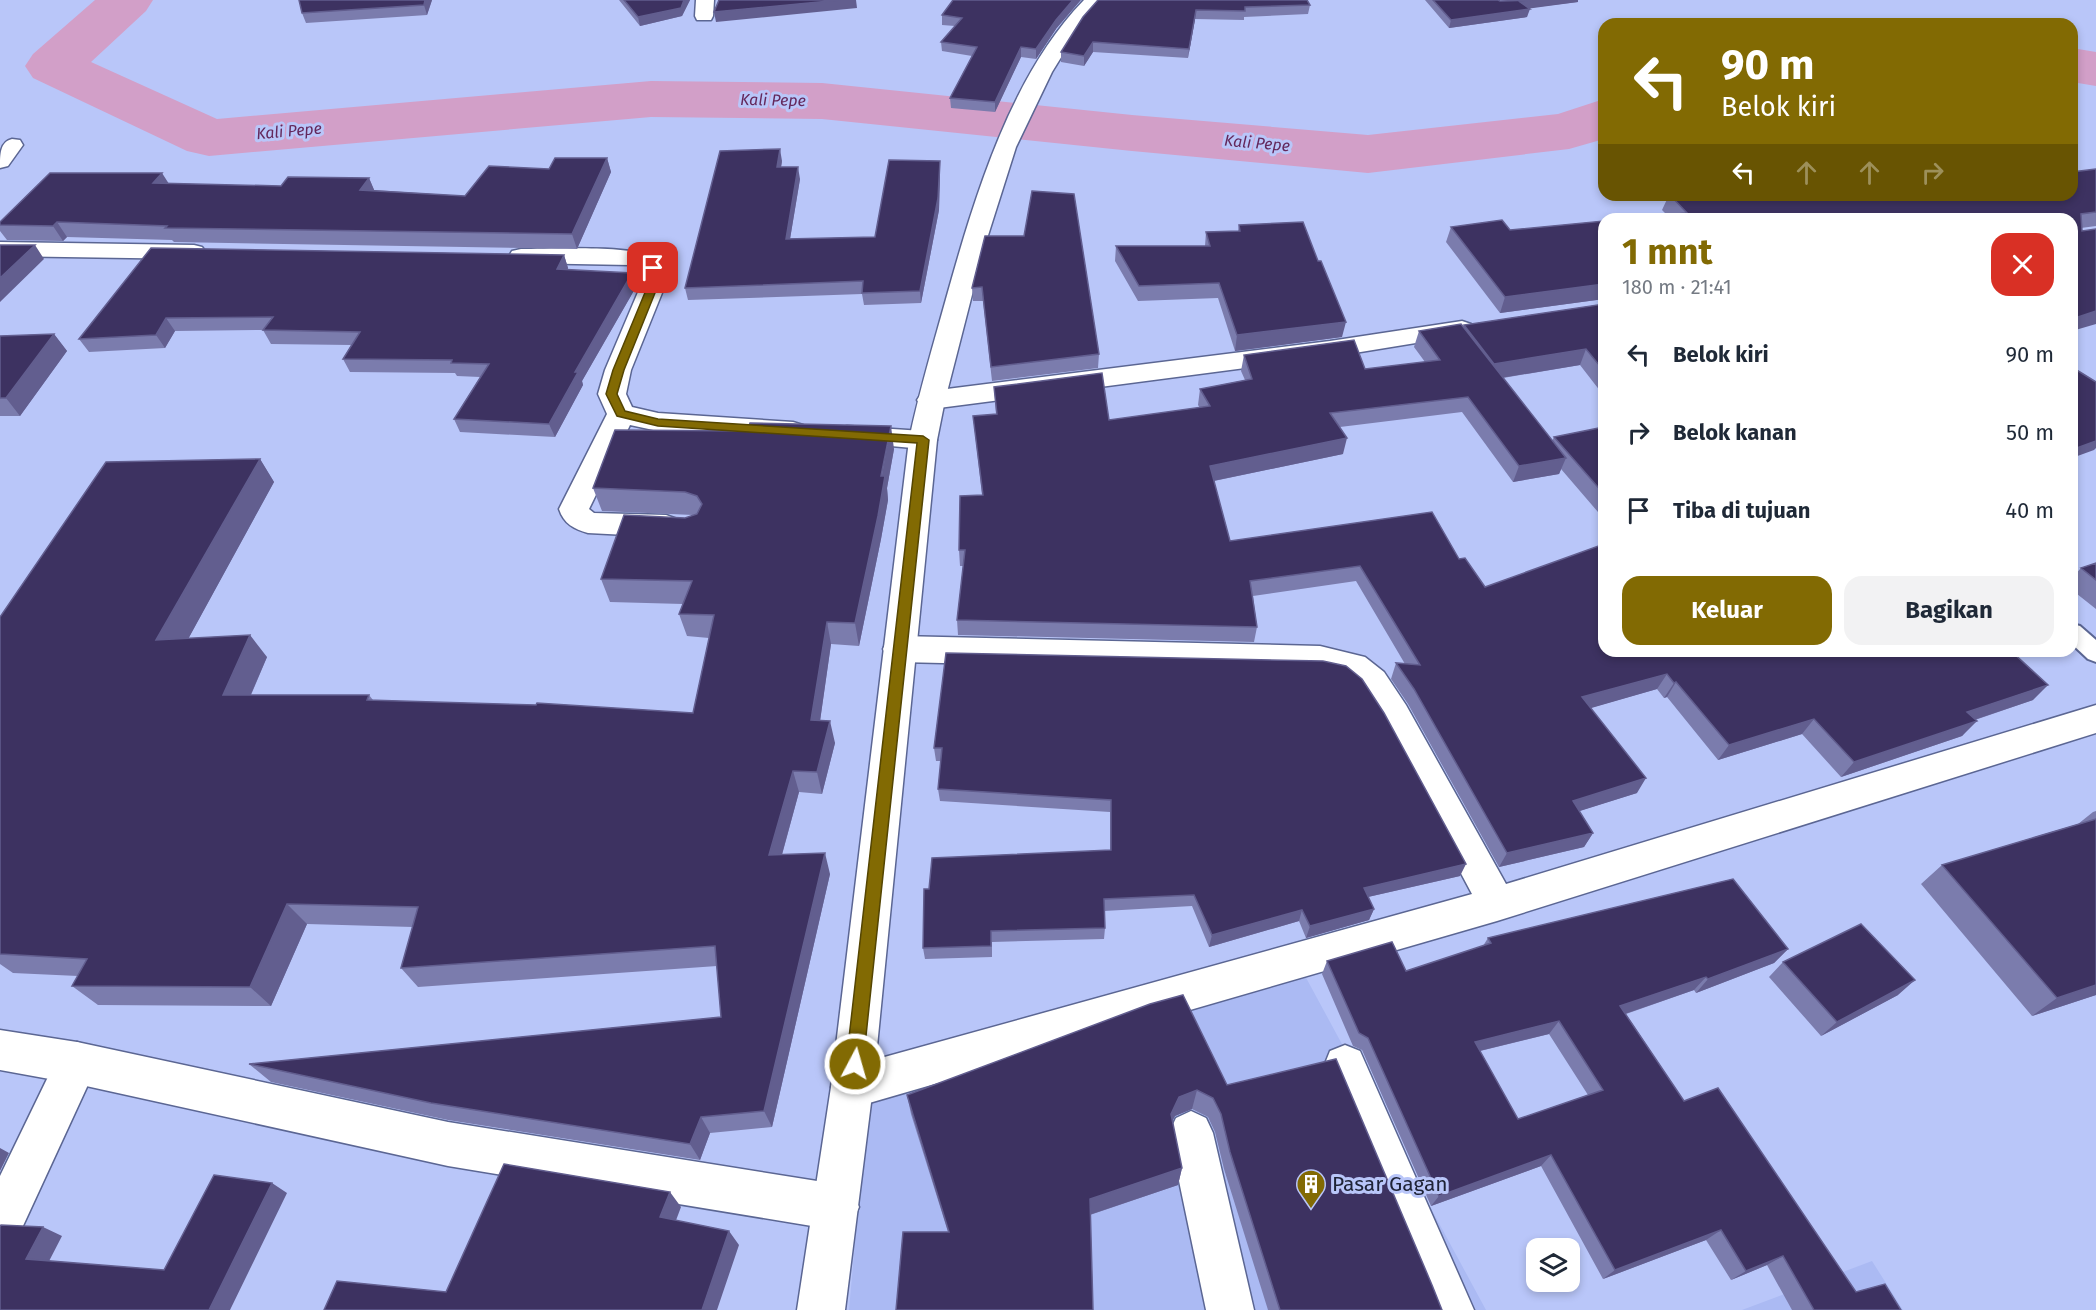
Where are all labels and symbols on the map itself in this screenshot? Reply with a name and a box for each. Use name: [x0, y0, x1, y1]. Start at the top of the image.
water label: Kali Pepe: [740, 90, 806, 110]
water label: Kali Pepe: [255, 119, 323, 143]
water label: Kali Pepe: [1223, 131, 1291, 155]
pin: [627, 242, 678, 293]
position arrow: [823, 1032, 887, 1096]
building icon: Pasar Gagan: [1295, 1168, 1327, 1210]
place label: Pasar Gagan: [1332, 1171, 1448, 1197]

